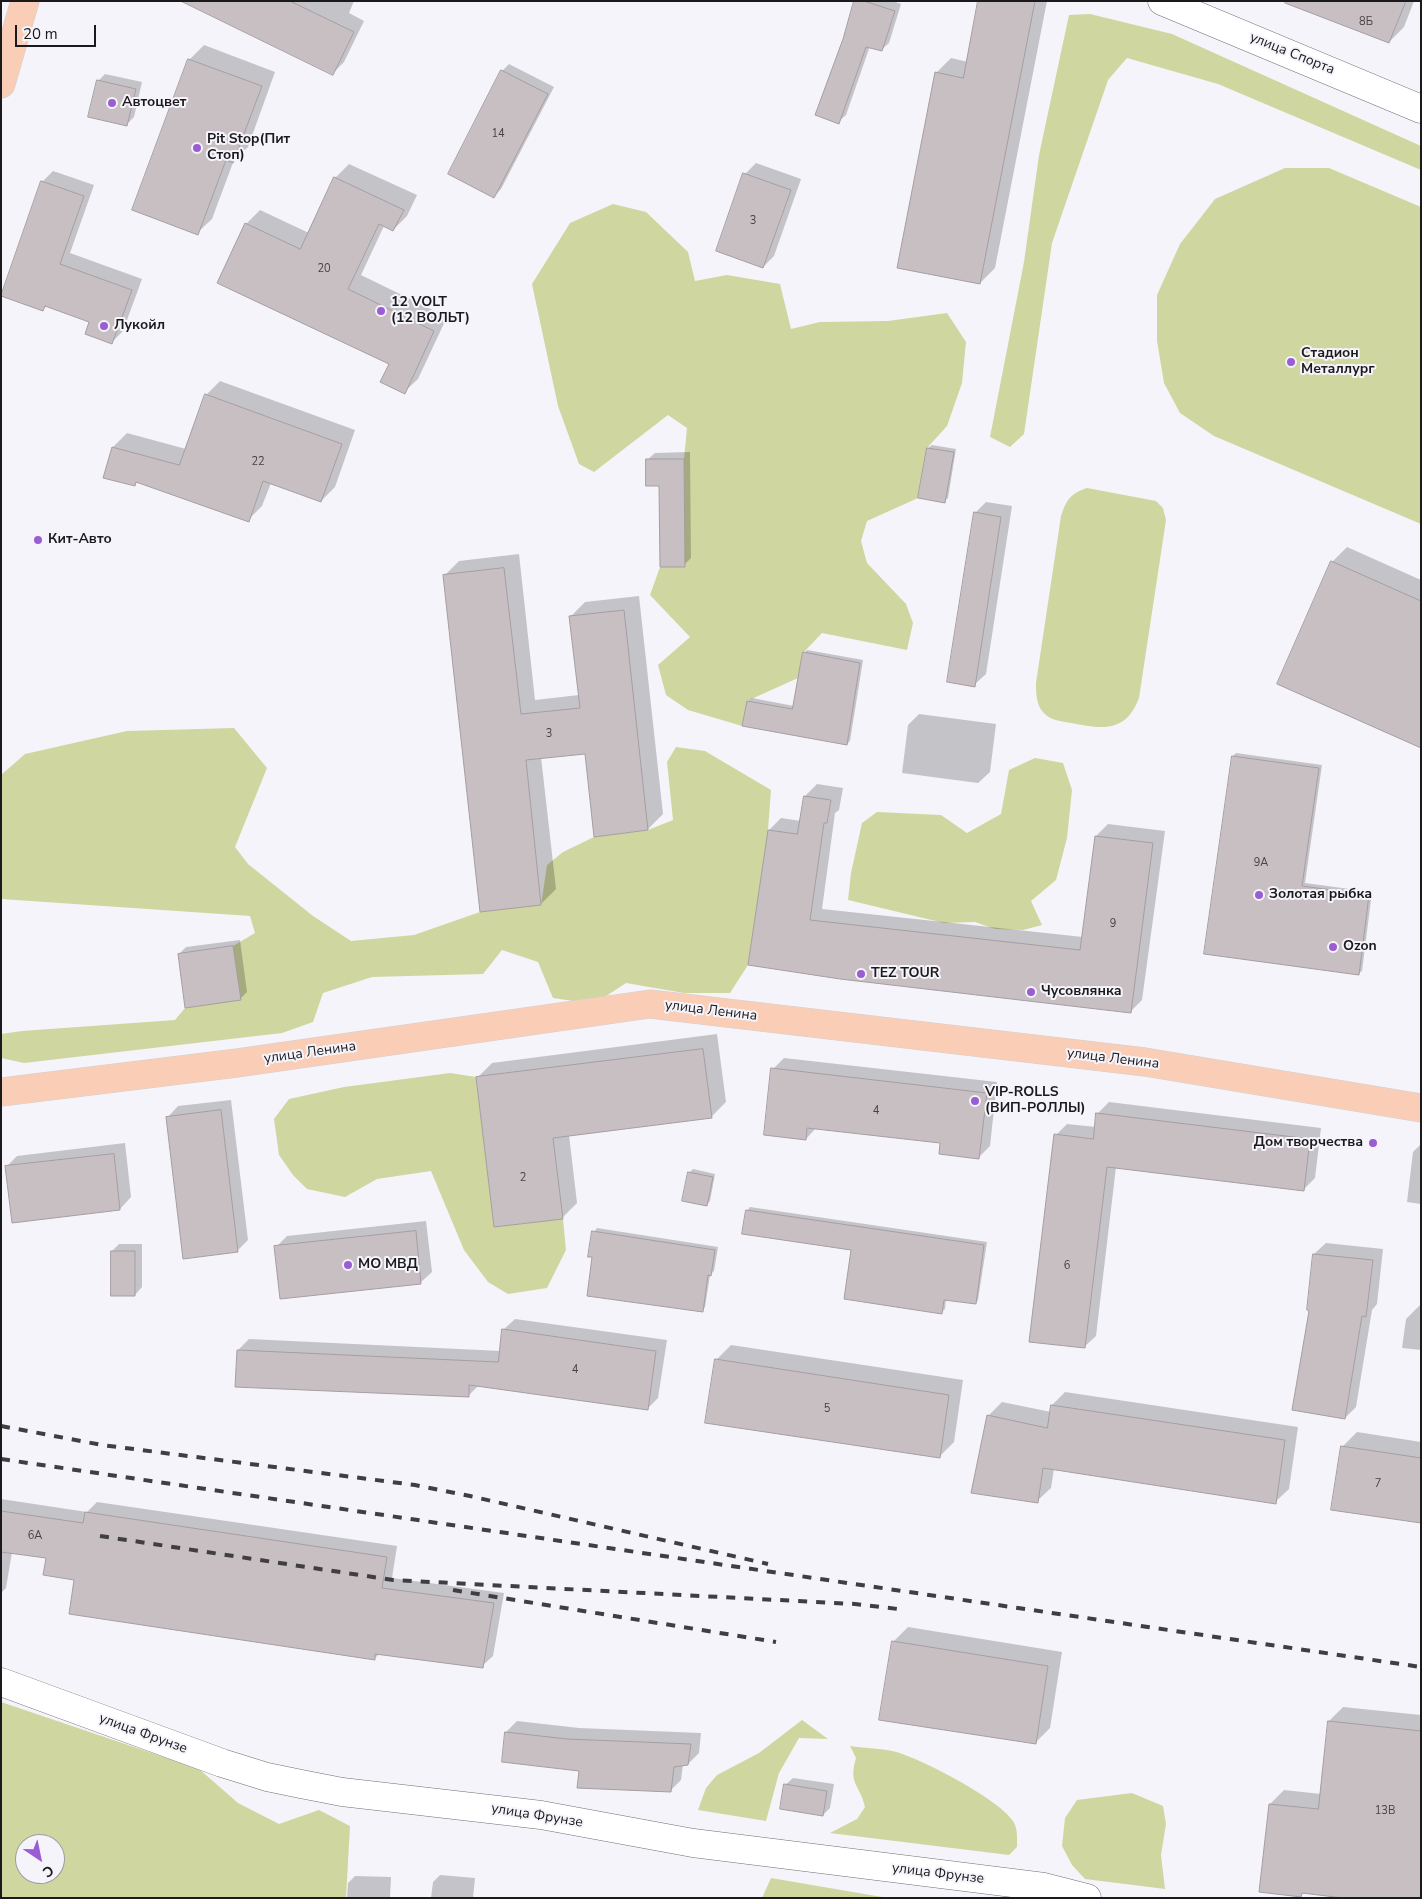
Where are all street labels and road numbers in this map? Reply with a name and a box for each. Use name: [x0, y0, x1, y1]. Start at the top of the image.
street label: улица Спорта: [1247, 29, 1337, 79]
street label: улица Ленина: [664, 997, 758, 1025]
street label: улица Ленина: [263, 1038, 357, 1068]
street label: улица Ленина: [1066, 1045, 1160, 1073]
street label: улица Фрунзе: [97, 1710, 189, 1758]
street label: улица Фрунзе: [490, 1800, 584, 1832]
street label: улица Фрунзе: [891, 1860, 985, 1888]

